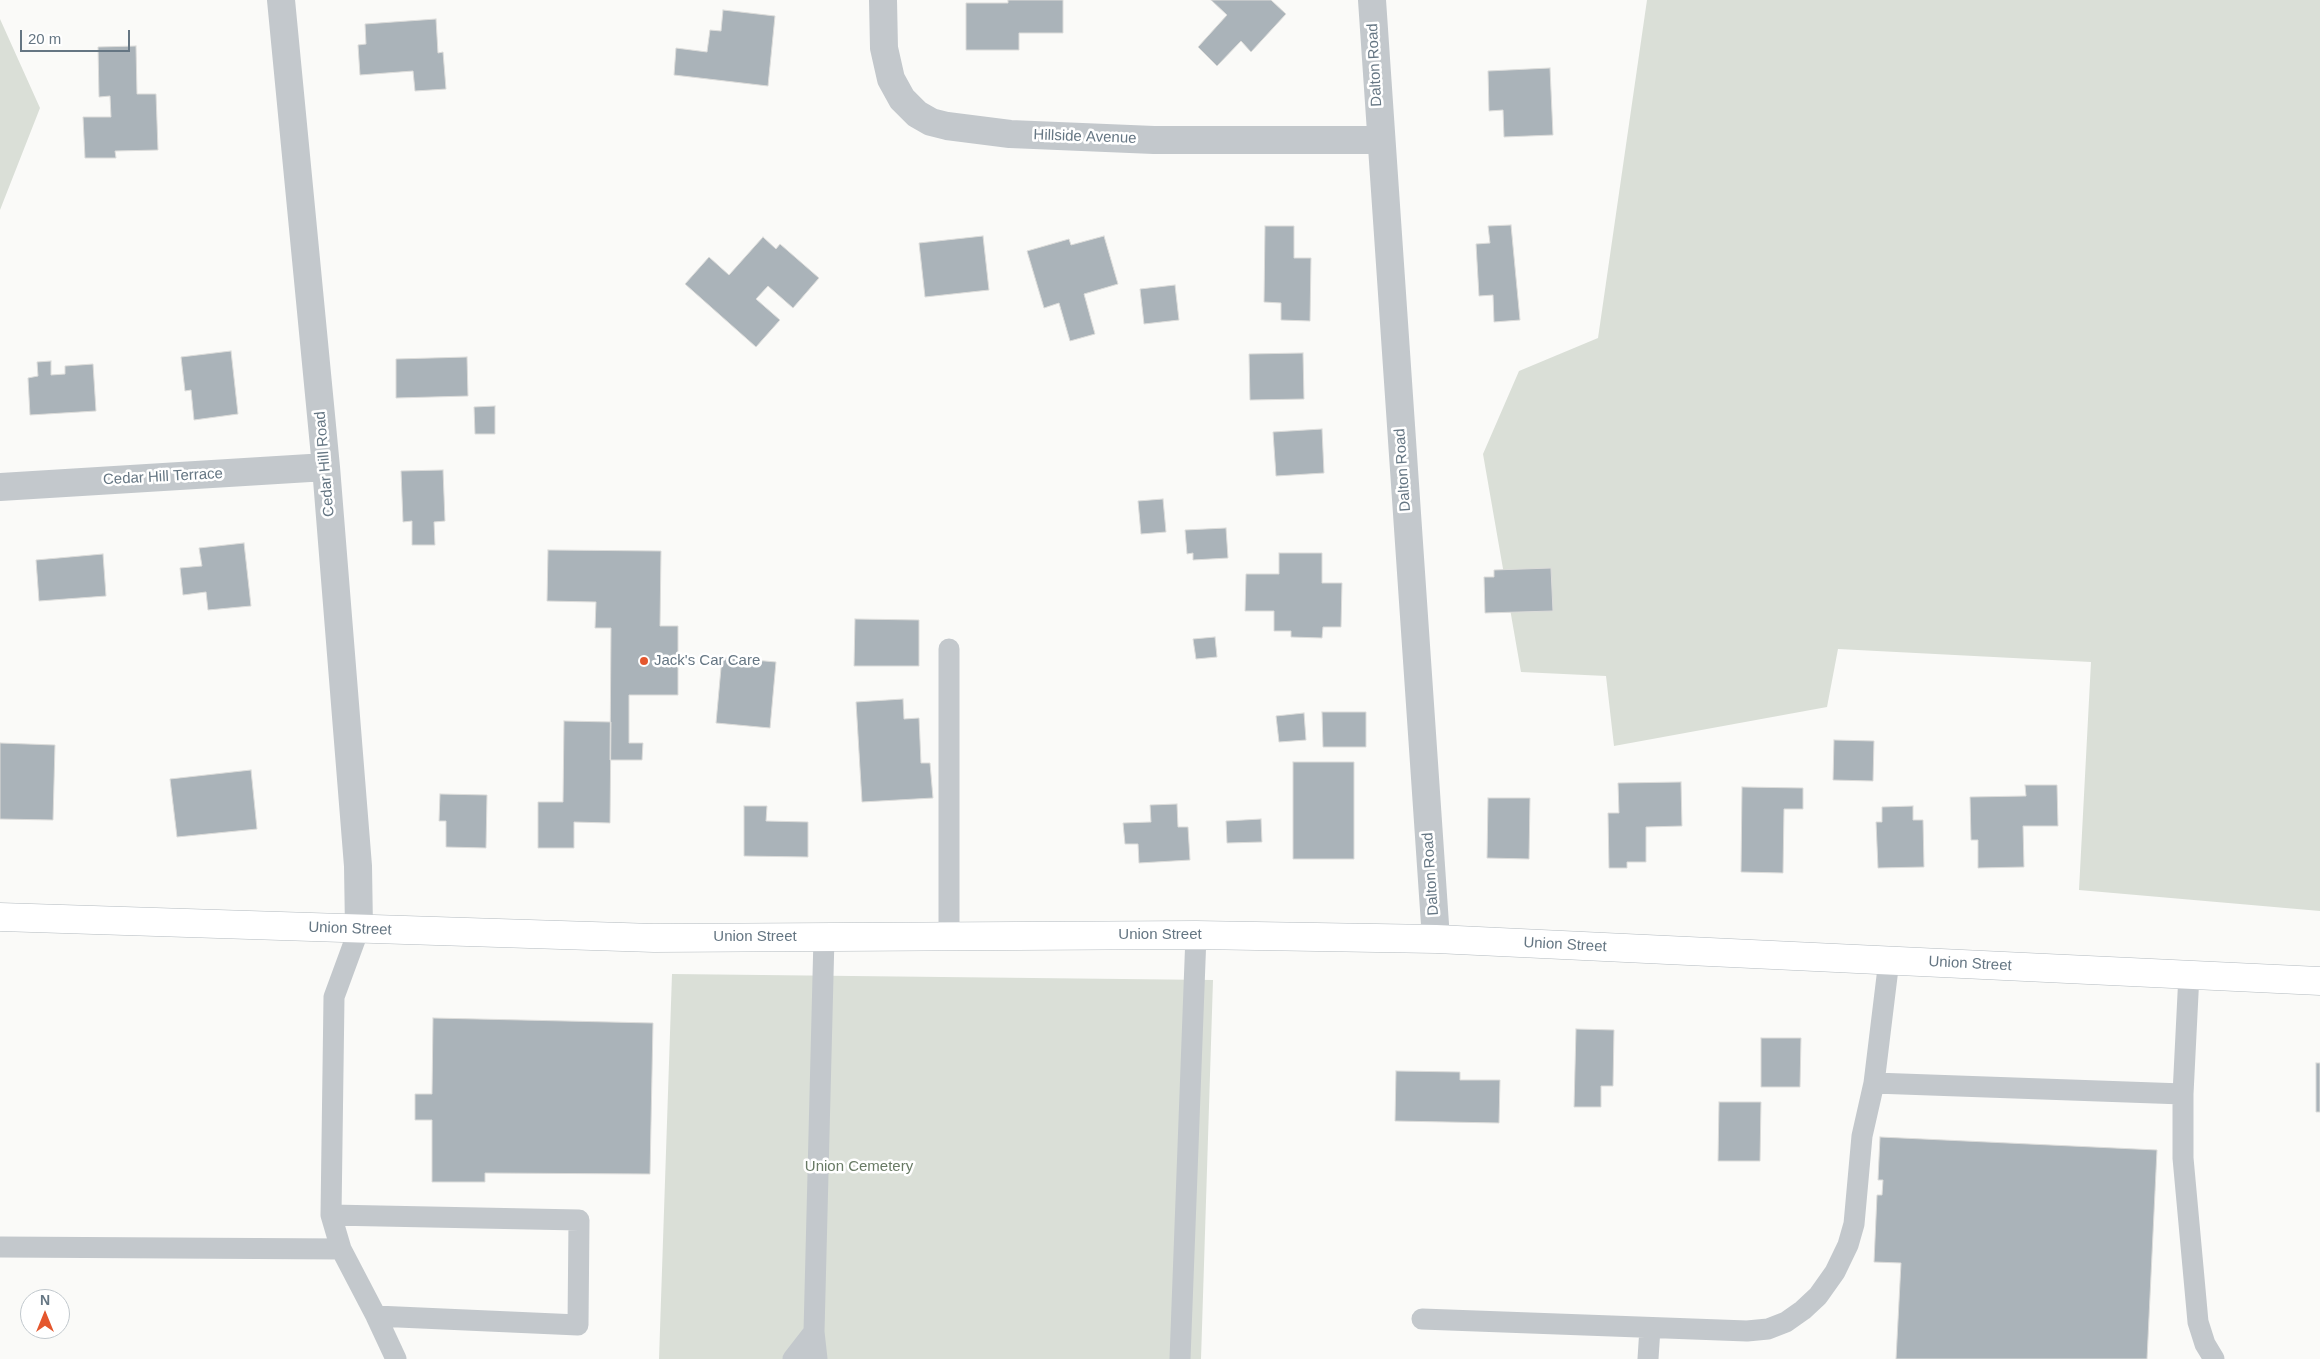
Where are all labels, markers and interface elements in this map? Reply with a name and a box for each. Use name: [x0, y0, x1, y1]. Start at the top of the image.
scale bar: [22, 20, 132, 52]
street label: Dalton Road: [1364, 23, 1386, 107]
text: 20 m: [28, 30, 61, 47]
street label: Hillside Avenue: [1033, 126, 1137, 148]
street label: Cedar Hill Road: [311, 410, 339, 518]
street label: Dalton Road: [1391, 428, 1415, 512]
street label: Cedar Hill Terrace: [103, 465, 223, 489]
place label: Jack's Car Care: [654, 652, 760, 670]
marker: Jack's Car Care: [638, 655, 650, 667]
street label: Dalton Road: [1419, 832, 1443, 916]
street label: Union Street: [308, 919, 392, 939]
street label: Union Street: [1118, 926, 1202, 944]
street label: Union Street: [713, 928, 797, 946]
street label: Union Street: [1523, 934, 1607, 956]
street label: Union Street: [1928, 953, 2012, 975]
park label: Union Cemetery: [805, 1158, 913, 1176]
north arrow: [20, 1289, 70, 1339]
text: N: [40, 1292, 50, 1308]

